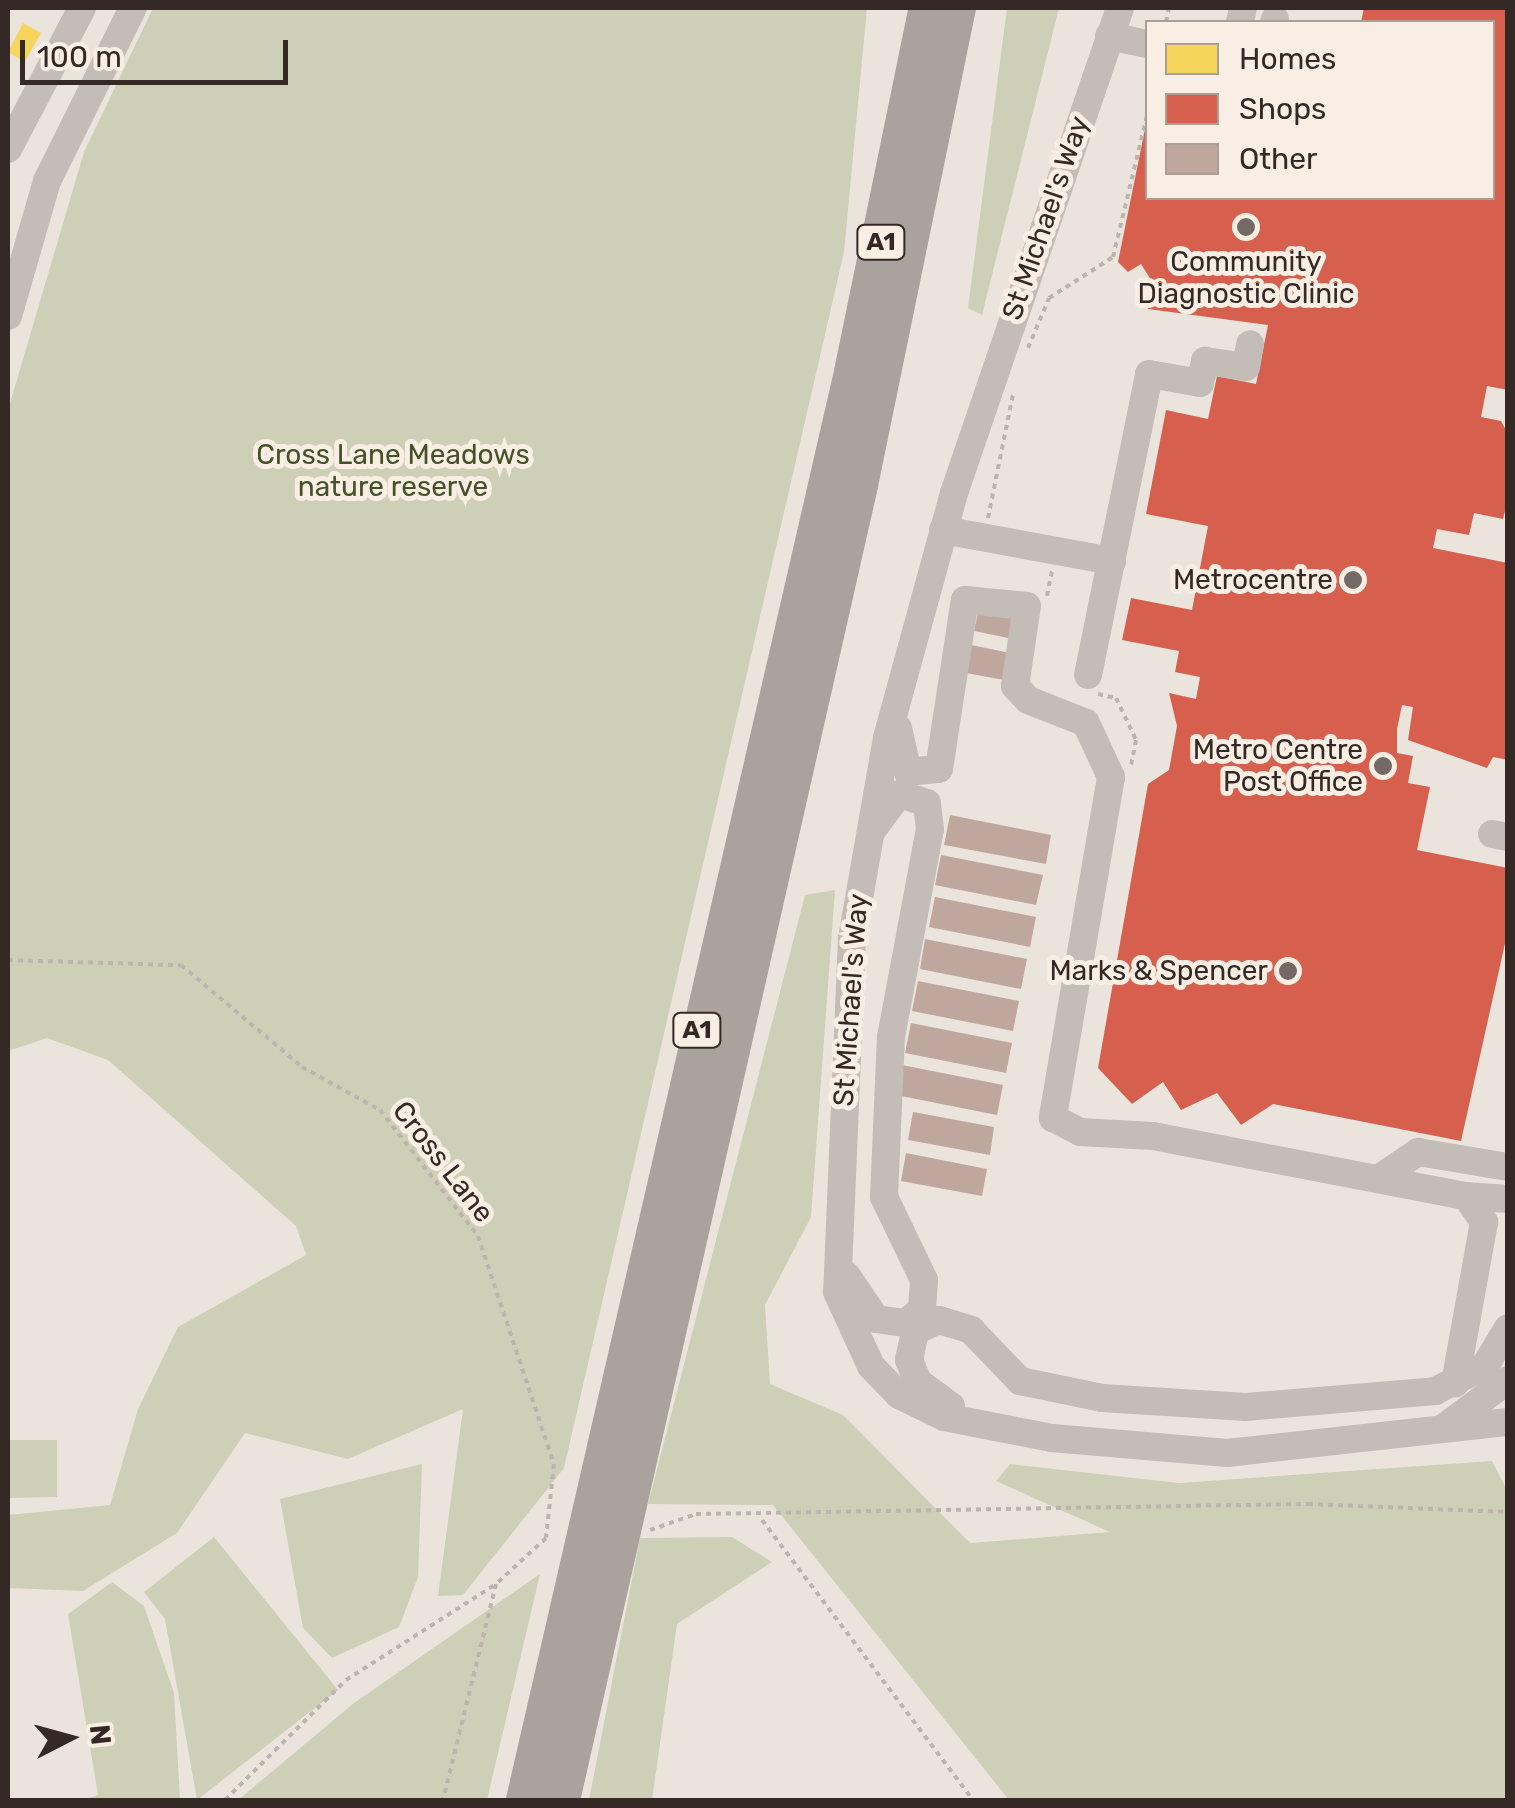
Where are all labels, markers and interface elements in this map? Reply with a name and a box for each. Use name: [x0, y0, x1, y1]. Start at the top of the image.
scale bar: [25, 20, 292, 82]
legend: [1145, 20, 1495, 200]
text: 100 m: [37, 39, 122, 75]
text: Homes: [1239, 41, 1336, 77]
text: Shops: [1239, 91, 1326, 127]
street label: St Michael's Way: [995, 111, 1097, 325]
text: Other: [1239, 141, 1318, 177]
marker: Community Diagnostic Clinic: [1233, 214, 1259, 240]
road number: A1: [856, 222, 906, 262]
place label: Community Diagnostic Clinic: [1137, 245, 1355, 311]
park label: Cross Lane Meadows nature reserve: [256, 438, 530, 504]
place label: Metrocentre: [1173, 563, 1333, 597]
marker: Metrocentre: [1342, 569, 1364, 591]
place label: Metro Centre Post Office: [1193, 733, 1363, 799]
marker: Metro Centre Post Office: [1372, 755, 1394, 777]
street label: St Michael's Way: [827, 892, 875, 1108]
place label: Marks & Spencer: [1050, 954, 1268, 988]
marker: Marks & Spencer: [1277, 960, 1299, 982]
road number: A1: [672, 1010, 722, 1050]
street label: Cross Lane: [385, 1095, 501, 1229]
north arrow: [20, 1688, 120, 1788]
text: N: [83, 1723, 118, 1747]

